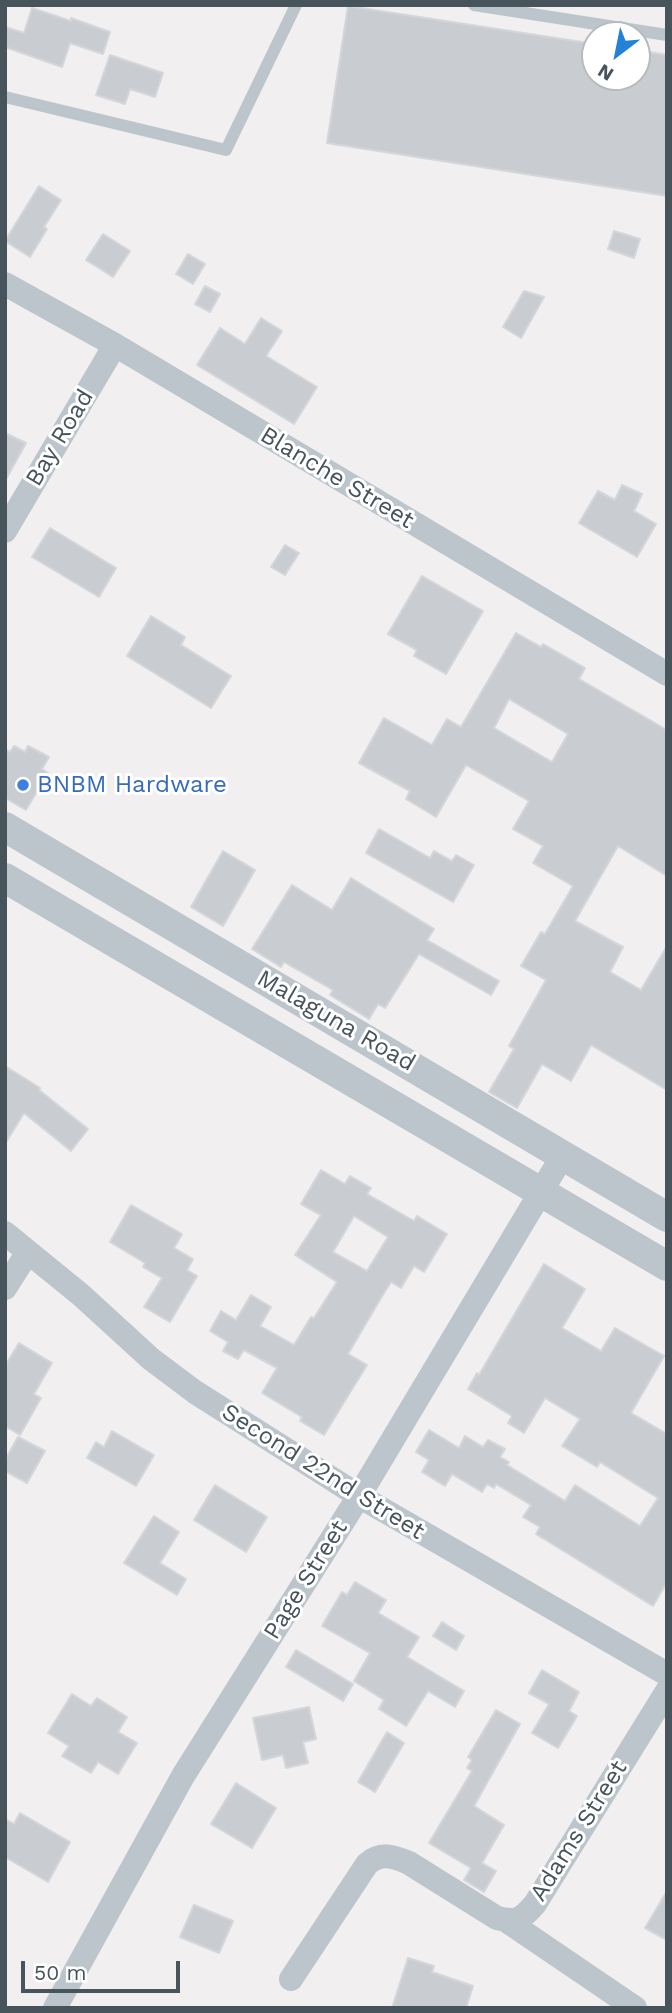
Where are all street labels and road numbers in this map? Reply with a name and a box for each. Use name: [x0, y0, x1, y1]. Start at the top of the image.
street label: Bay Road: [20, 384, 100, 492]
street label: Blanche Street: [255, 421, 419, 535]
street label: Malaguna Road: [252, 964, 420, 1078]
street label: Second 22nd Street: [216, 1398, 430, 1546]
street label: Page Street: [258, 1515, 354, 1645]
street label: Adams Street: [524, 1755, 634, 1907]

